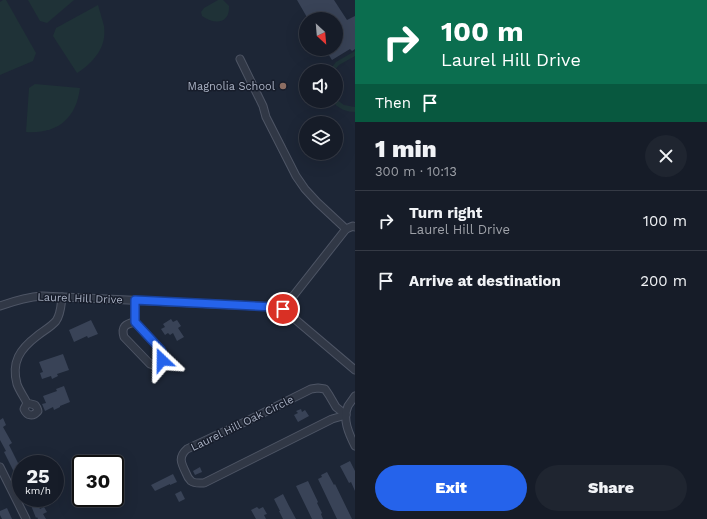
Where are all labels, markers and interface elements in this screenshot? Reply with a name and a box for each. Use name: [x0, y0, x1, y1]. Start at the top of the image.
north arrow: [299, 12, 343, 56]
map controls: [299, 12, 343, 160]
text: 100 m: [441, 15, 524, 48]
icon: right: [375, 16, 427, 68]
text: Laurel Hill Drive: [441, 49, 581, 70]
button: sound: [299, 64, 343, 108]
place label: Magnolia School: [188, 80, 276, 93]
marker: Magnolia School: [278, 81, 288, 91]
icon: arrive: [419, 92, 441, 114]
text: Then: [375, 94, 411, 112]
button: layers: [299, 116, 343, 160]
text: 1 min: [375, 135, 437, 163]
button: close: [645, 135, 687, 177]
text: 300 m · 10:13: [375, 164, 457, 179]
text: Turn right: [409, 204, 482, 222]
icon: right: [375, 210, 397, 232]
text: 100 m: [643, 212, 687, 230]
text: Laurel Hill Drive: [409, 222, 510, 237]
icon: arrive: [375, 270, 397, 292]
text: Arrive at destination: [409, 272, 561, 290]
text: 200 m: [640, 272, 687, 290]
street label: Laurel Hill Drive: [37, 291, 123, 306]
pin: [266, 292, 300, 326]
icon: arrive: [272, 298, 294, 320]
position arrow: [141, 339, 183, 381]
street label: Laurel Hill Oak Circle: [189, 393, 296, 454]
speed limit sign: 30: [72, 455, 124, 507]
text: 25: [26, 464, 50, 488]
button: Exit: [375, 465, 527, 511]
button: Share: [535, 465, 687, 511]
text: km/h: [25, 485, 51, 496]

